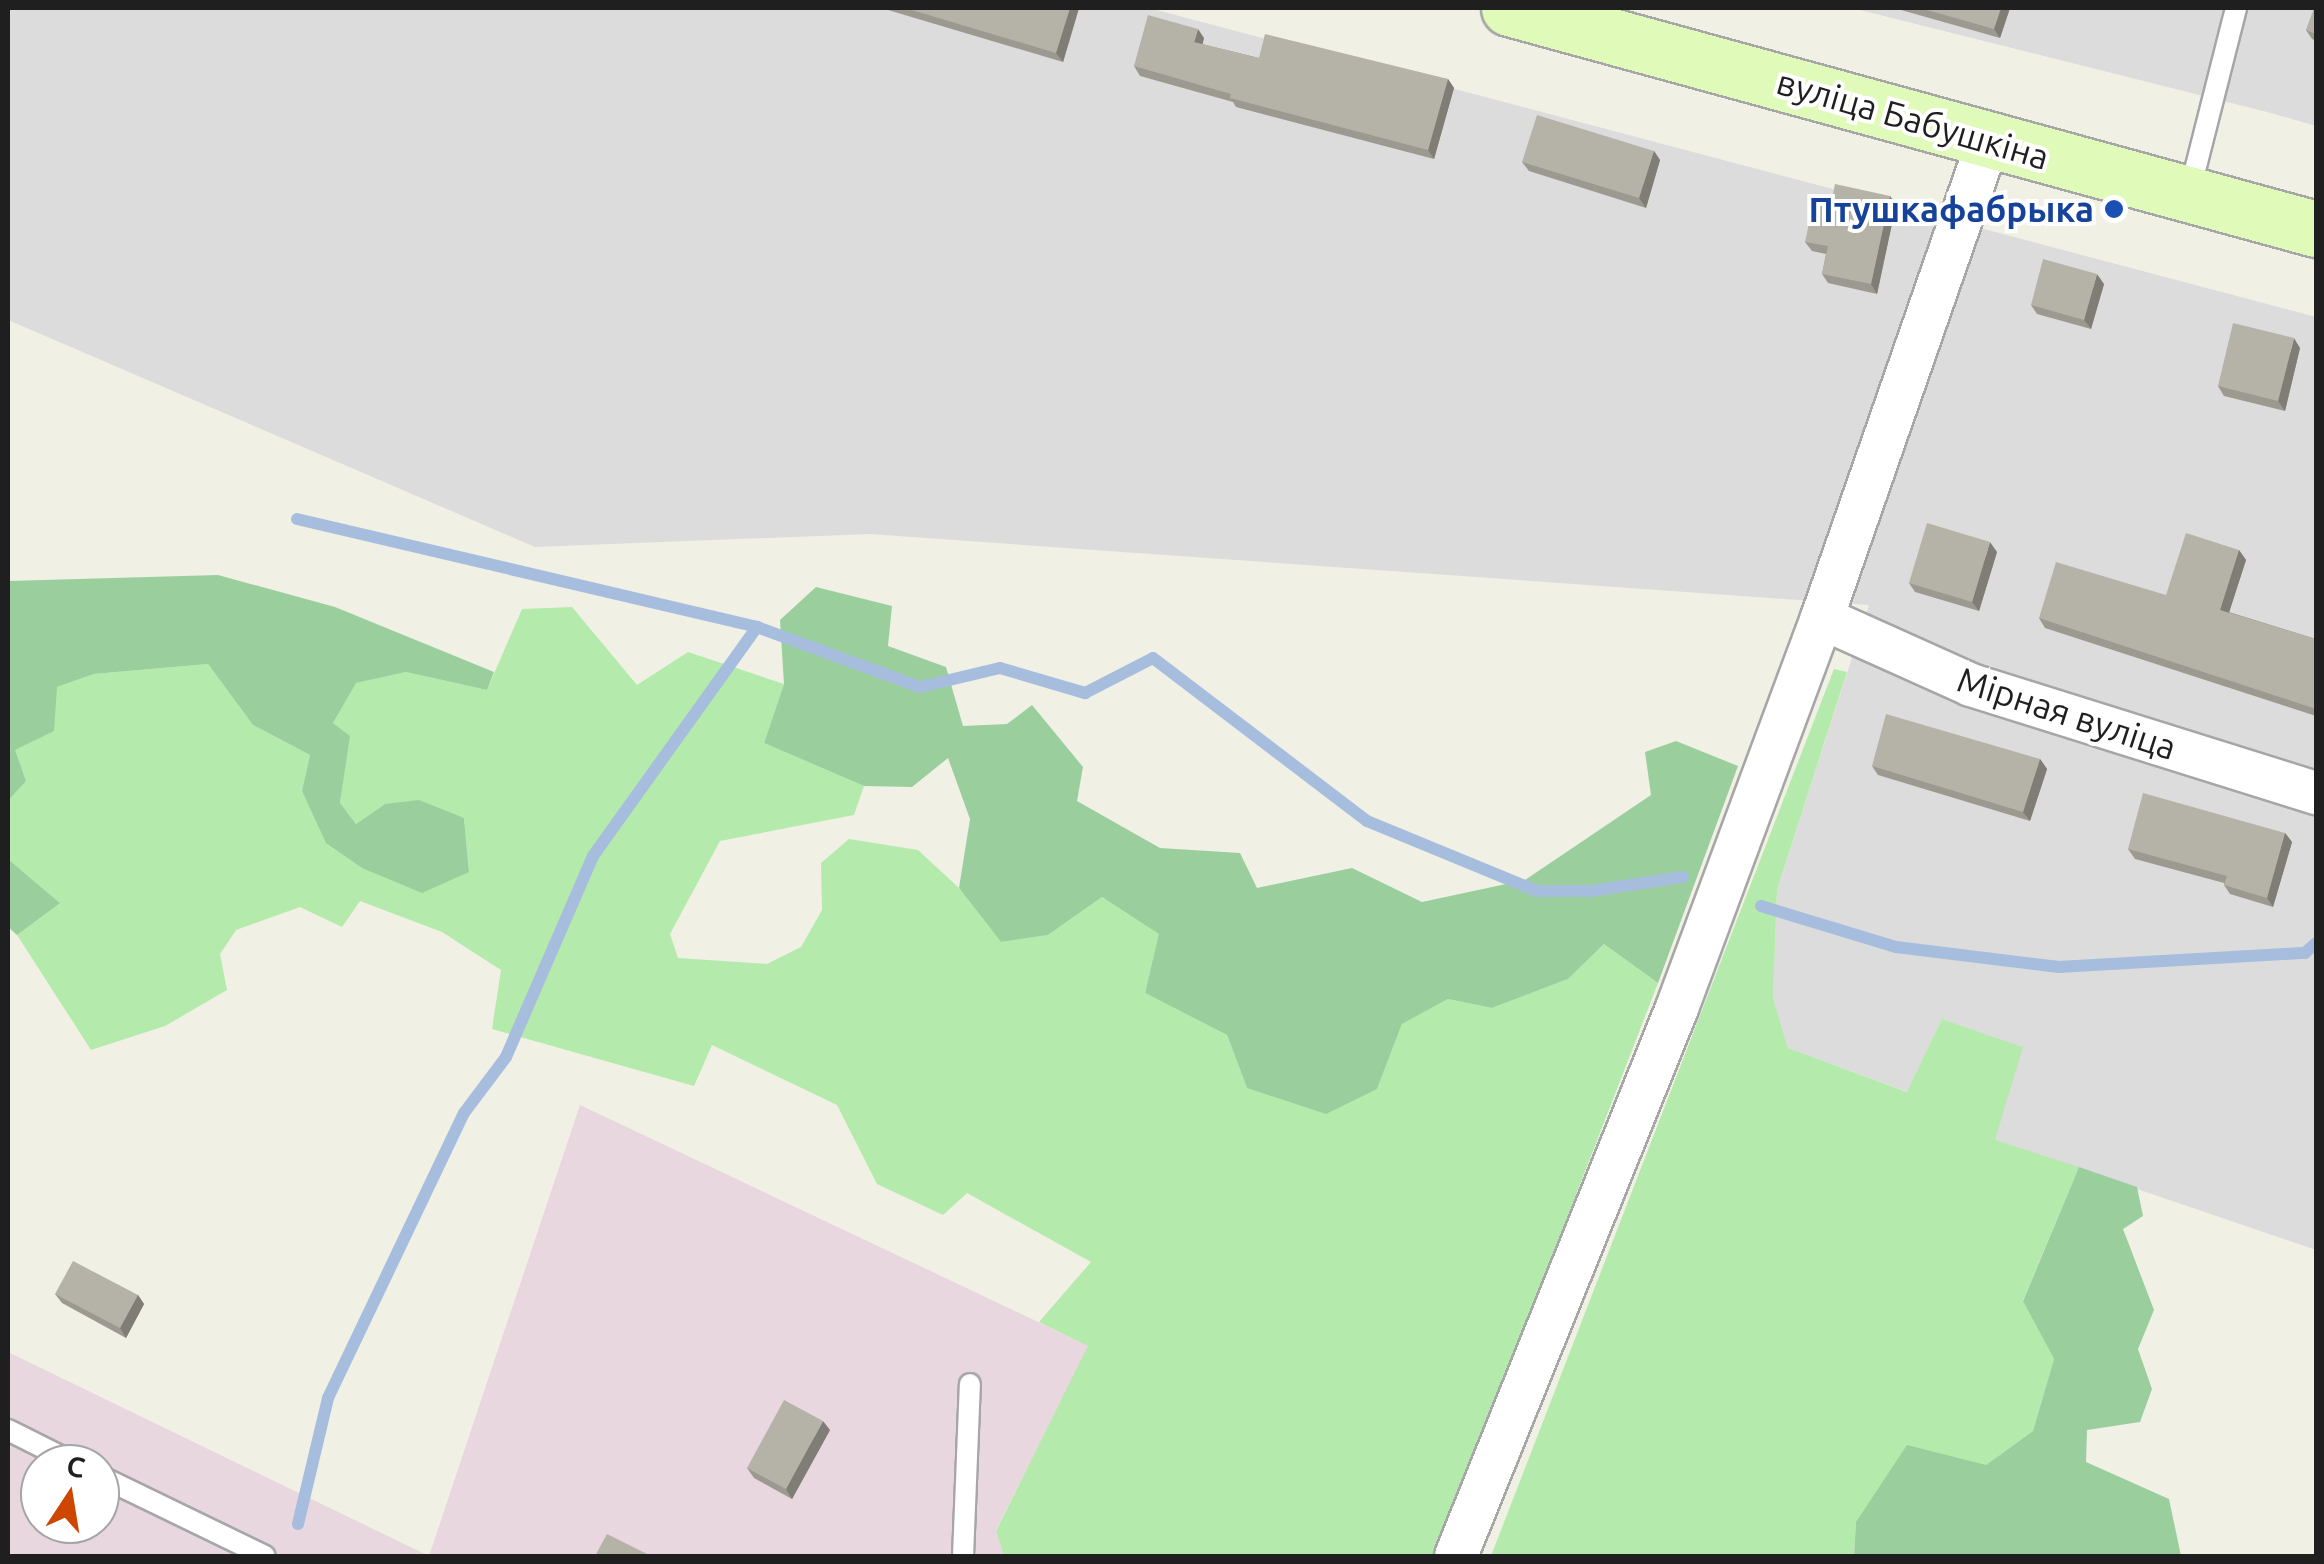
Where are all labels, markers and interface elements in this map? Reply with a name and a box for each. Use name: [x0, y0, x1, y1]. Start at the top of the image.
street label: вуліца Бабушкіна: [1772, 60, 2054, 178]
place label: Птушкафабрыка: [1808, 188, 2094, 230]
marker: Птушкафабрыка: [2103, 198, 2125, 220]
street label: Мірная вуліца: [1952, 658, 2182, 768]
north arrow: [20, 1444, 120, 1544]
text: С: [64, 1449, 88, 1483]

